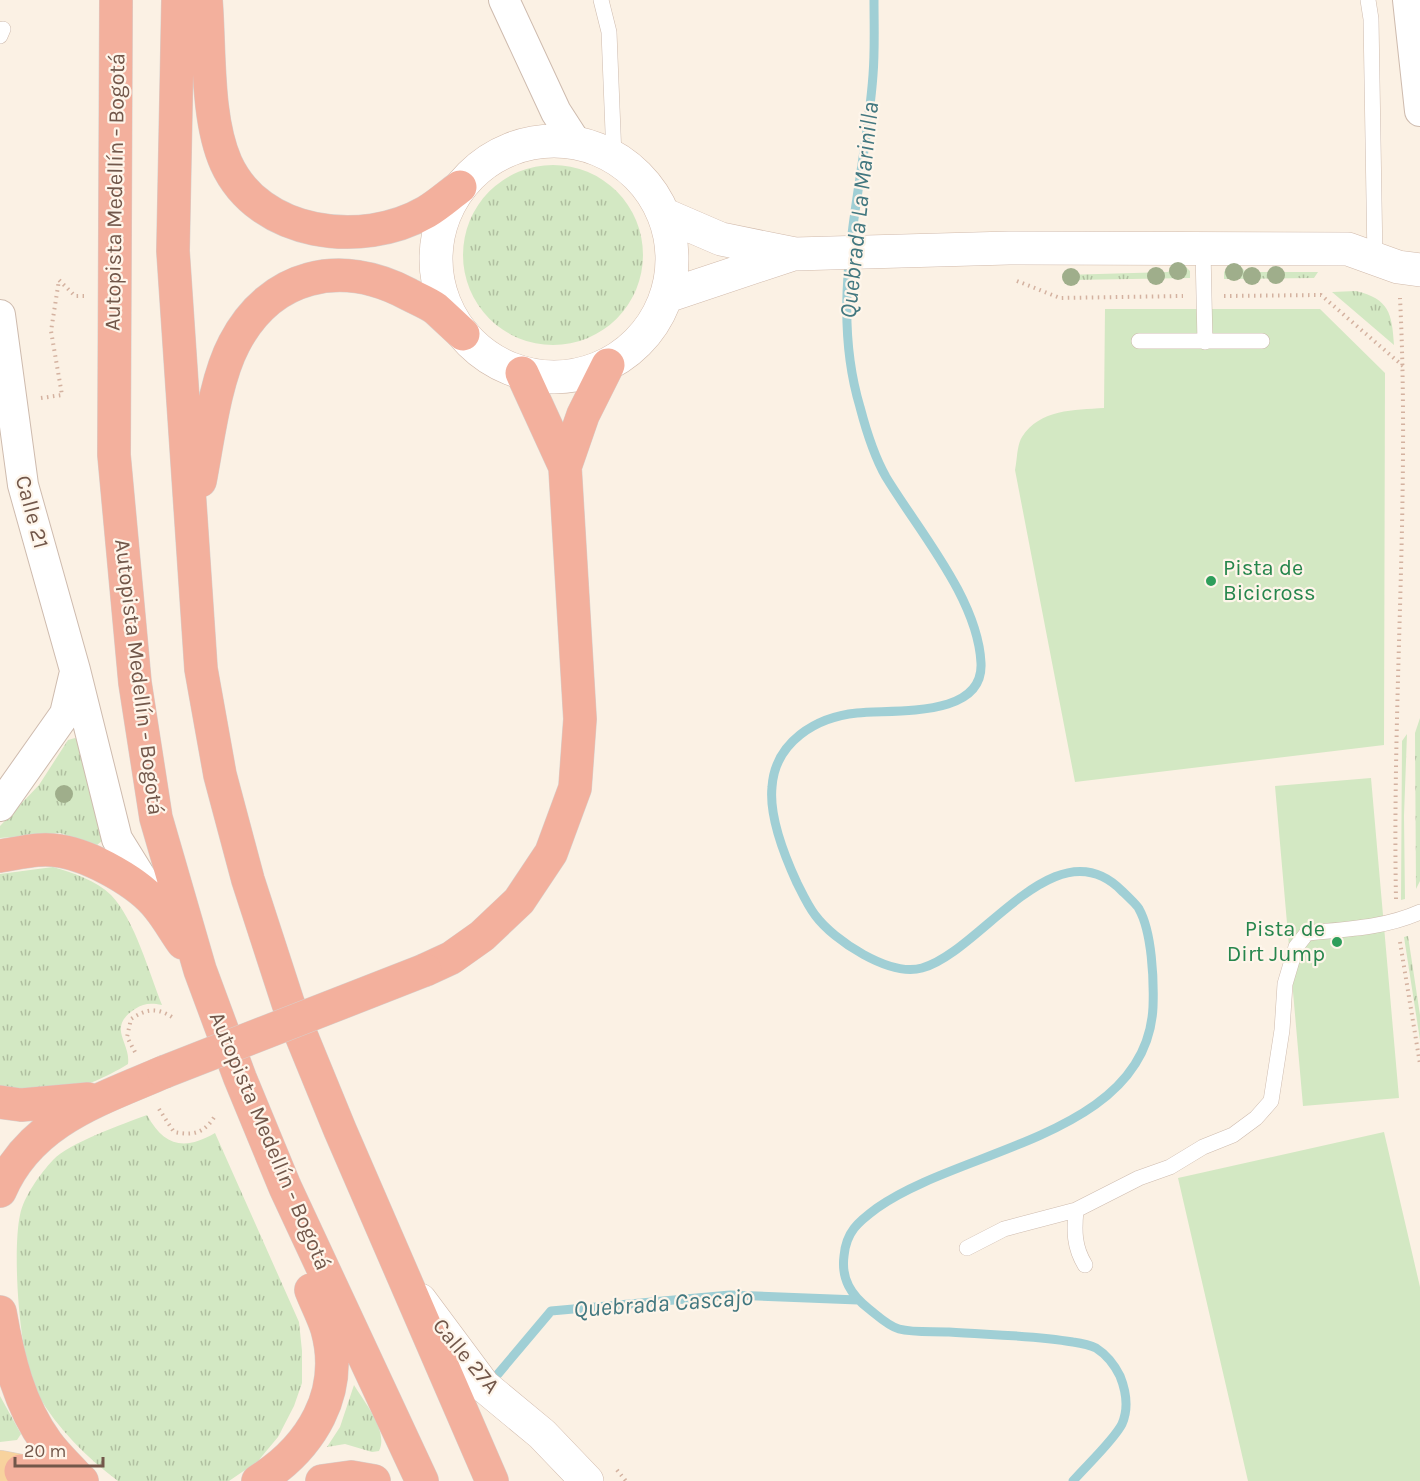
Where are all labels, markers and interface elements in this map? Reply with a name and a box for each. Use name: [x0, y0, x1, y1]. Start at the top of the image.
street label: Autopista Medellín - Bogotá: [100, 53, 130, 331]
water label: Quebrada La Marinilla: [834, 100, 884, 320]
street label: Calle 21: [10, 473, 54, 551]
street label: Autopista Medellín - Bogotá: [109, 538, 169, 816]
place label: Pista de Bicicross: [1223, 555, 1316, 606]
marker: Pista de Bicicross: [1204, 574, 1218, 588]
place label: Pista de Dirt Jump: [1227, 916, 1325, 967]
marker: Pista de Dirt Jump: [1330, 935, 1344, 949]
street label: Autopista Medellín - Bogotá: [204, 1008, 336, 1274]
water label: Quebrada Cascajo: [572, 1283, 754, 1323]
street label: Calle 27A: [427, 1313, 505, 1399]
scale bar: [15, 1430, 104, 1468]
text: 20 m: [24, 1440, 66, 1462]

